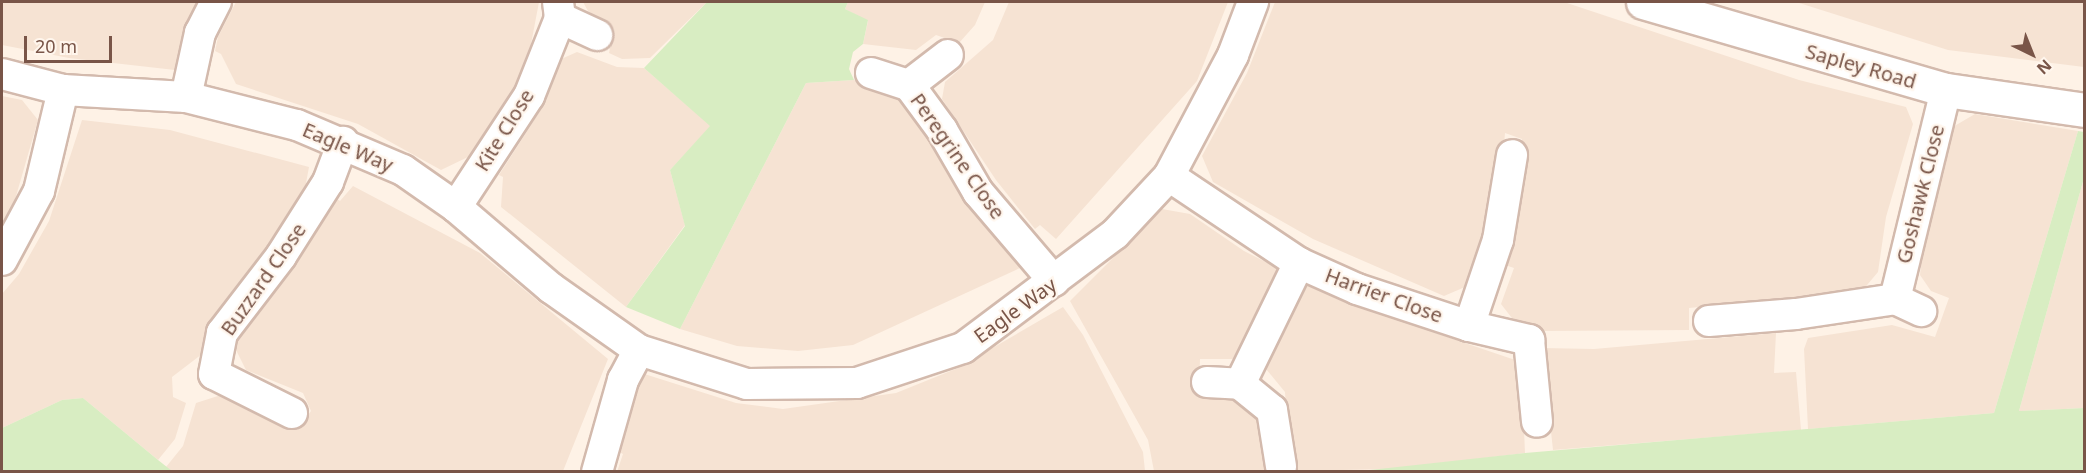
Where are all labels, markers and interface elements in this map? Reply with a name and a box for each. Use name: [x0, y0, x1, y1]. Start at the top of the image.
scale bar: [27, 24, 116, 62]
north arrow: [2002, 24, 2062, 84]
text: 20 m: [35, 34, 77, 58]
street label: Sapley Road: [1803, 39, 1919, 93]
text: N: [2032, 55, 2057, 80]
street label: Kite Close: [469, 85, 539, 175]
street label: Peregrine Close: [906, 89, 1010, 223]
street label: Eagle Way: [299, 117, 397, 177]
street label: Goshawk Close: [1891, 122, 1949, 266]
street label: Buzzard Close: [215, 218, 311, 340]
street label: Harrier Close: [1322, 263, 1446, 327]
street label: Eagle Way: [969, 272, 1061, 348]

